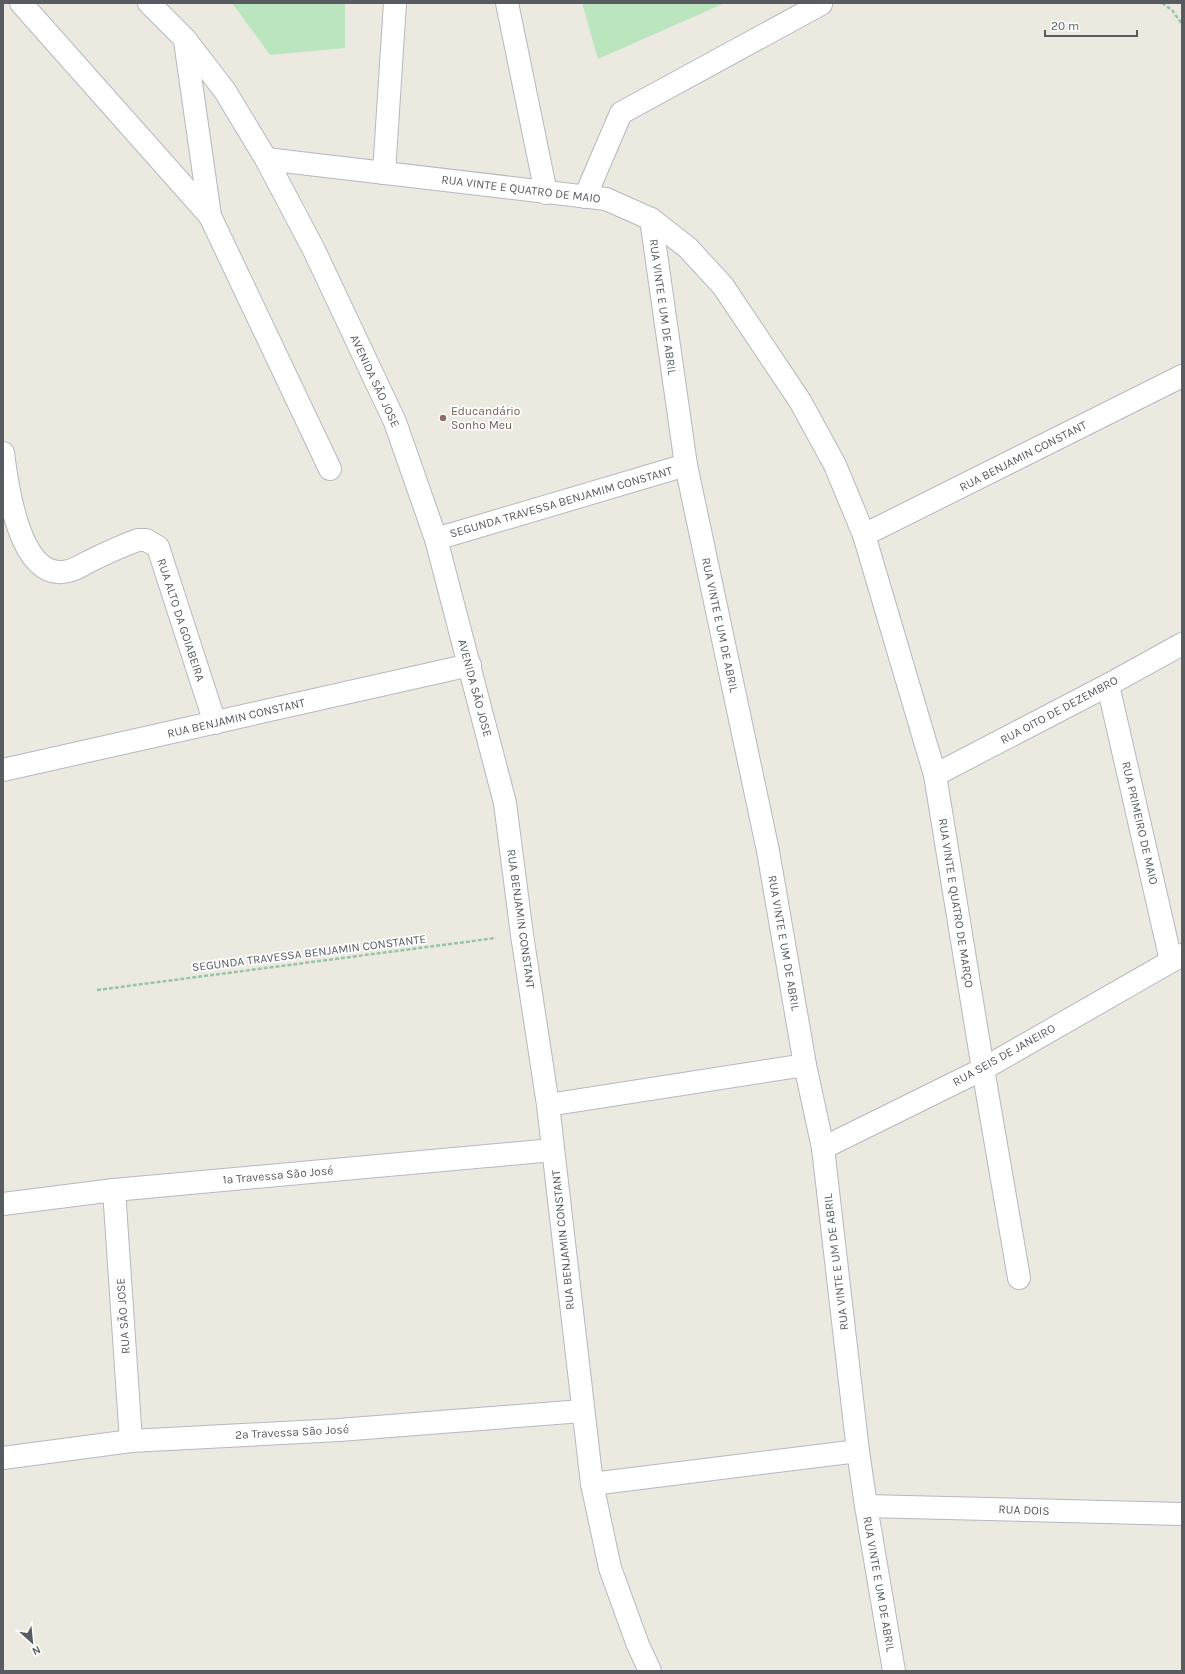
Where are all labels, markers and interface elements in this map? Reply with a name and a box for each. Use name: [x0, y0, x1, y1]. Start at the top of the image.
scale bar: [1045, 12, 1137, 38]
text: 20 m: [1051, 19, 1079, 33]
street label: RUA VINTE E QUATRO DE MAIO: [441, 172, 602, 206]
street label: RUA VINTE E UM DE ABRIL: [647, 238, 680, 376]
street label: AVENIDA SÃO JOSE: [347, 332, 403, 430]
place label: Educandário Sonho Meu: [451, 404, 520, 432]
marker: Educandário Sonho Meu: [438, 413, 448, 423]
street label: RUA BENJAMIN CONSTANT: [957, 418, 1089, 494]
street label: SEGUNDA TRAVESSA BENJAMIM CONSTANT: [448, 463, 674, 541]
street label: RUA VINTE E UM DE ABRIL: [699, 556, 741, 694]
street label: RUA ALTO DA GOIABEIRA: [154, 557, 208, 683]
street label: AVENIDA SÃO JOSE: [455, 638, 495, 738]
street label: RUA OITO DE DEZEMBRO: [998, 673, 1121, 747]
street label: RUA BENJAMIN CONSTANT: [166, 695, 306, 741]
street label: RUA PRIMEIRO DE MAIO: [1119, 760, 1161, 886]
street label: RUA VINTE E QUATRO DE MARÇO: [936, 817, 976, 989]
street label: RUA BENJAMIN CONSTANT: [504, 848, 538, 990]
street label: RUA VINTE E UM DE ABRIL: [765, 874, 803, 1012]
street label: SEGUNDA TRAVESSA BENJAMIN CONSTANTE: [191, 932, 427, 974]
street label: RUA SEIS DE JANEIRO: [950, 1021, 1058, 1089]
street label: 1ª Travessa São José: [222, 1163, 334, 1187]
street label: RUA BENJAMIN CONSTANT: [549, 1169, 577, 1311]
street label: RUA VINTE E UM DE ABRIL: [821, 1193, 851, 1331]
street label: RUA SÃO JOSE: [113, 1277, 133, 1355]
street label: 2ª Travessa São José: [235, 1422, 349, 1442]
street label: RUA DOIS: [998, 1502, 1050, 1518]
street label: RUA VINTE E UM DE ABRIL: [860, 1515, 898, 1653]
north arrow: [12, 1622, 52, 1662]
text: N: [30, 1643, 43, 1658]

